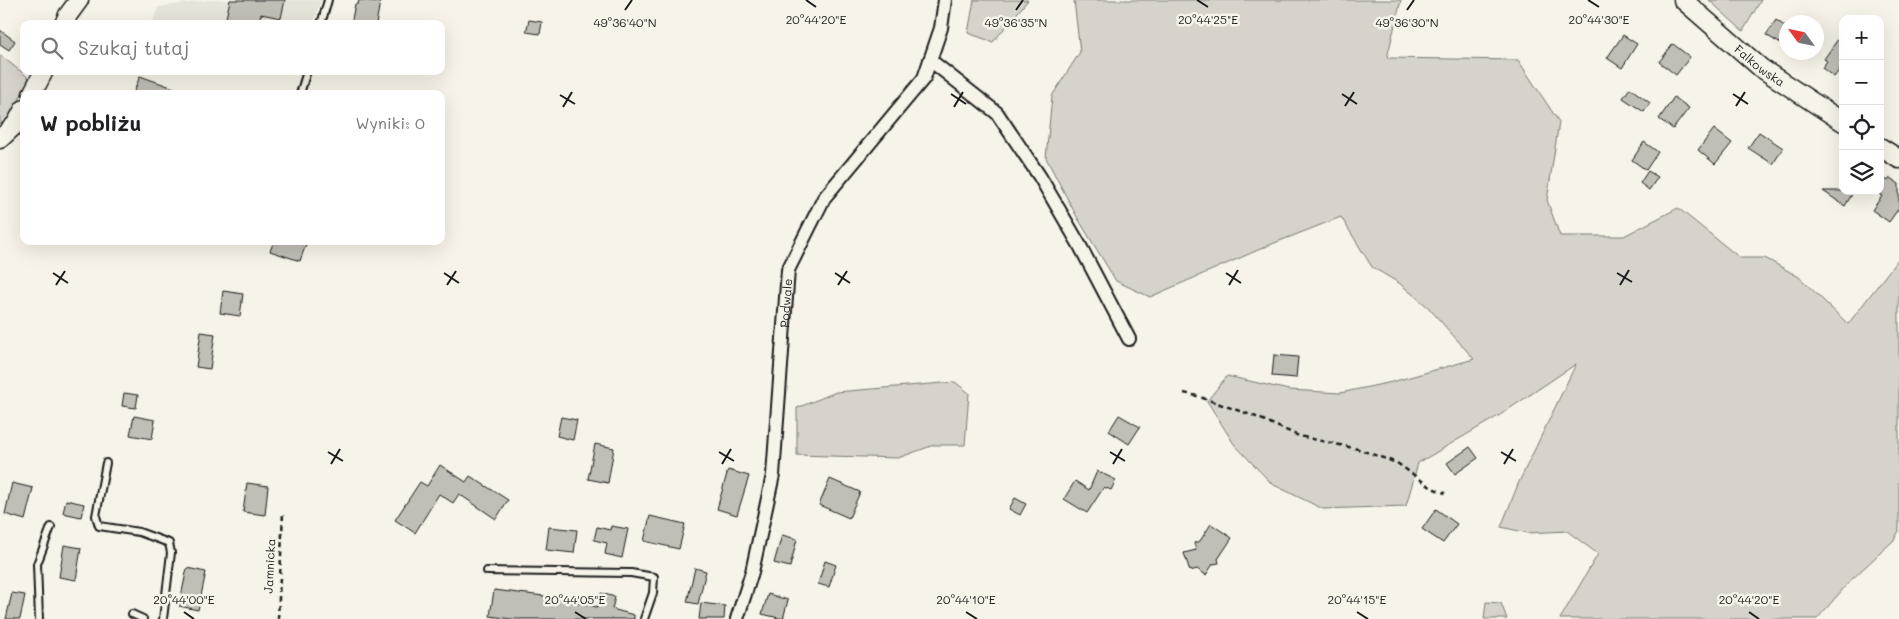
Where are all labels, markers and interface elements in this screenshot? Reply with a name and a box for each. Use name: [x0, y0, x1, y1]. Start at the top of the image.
text: 20°44'20"E: [786, 11, 846, 27]
text: 20°44'25"E: [1178, 11, 1238, 27]
text: 20°44'30"E: [1569, 11, 1630, 27]
text: 49°36'40"N: [593, 14, 657, 30]
text: 49°36'35"N: [985, 14, 1047, 30]
text: 49°36'30"N: [1375, 14, 1439, 30]
north arrow: [1779, 15, 1824, 60]
map controls: [1839, 15, 1884, 195]
button: +: [1839, 15, 1884, 60]
search box: [20, 20, 445, 75]
icon: search: [38, 34, 66, 62]
text: Szukaj tutaj: [78, 35, 189, 60]
street label: Falkowska: [1731, 41, 1788, 90]
button: −: [1839, 60, 1884, 105]
button: locate: [1839, 105, 1884, 150]
text: W pobliżu: [40, 109, 141, 136]
text: Wyniki: 0: [355, 112, 425, 133]
button: layers: [1839, 150, 1884, 195]
street label: Podwale: [776, 278, 795, 328]
street label: Jamnicka: [260, 538, 278, 594]
text: 20°44'00"E: [153, 591, 215, 607]
text: 20°44'05"E: [545, 591, 606, 607]
text: 20°44'10"E: [936, 591, 996, 607]
text: 20°44'15"E: [1328, 591, 1387, 607]
text: 20°44'20"E: [1719, 591, 1779, 607]

